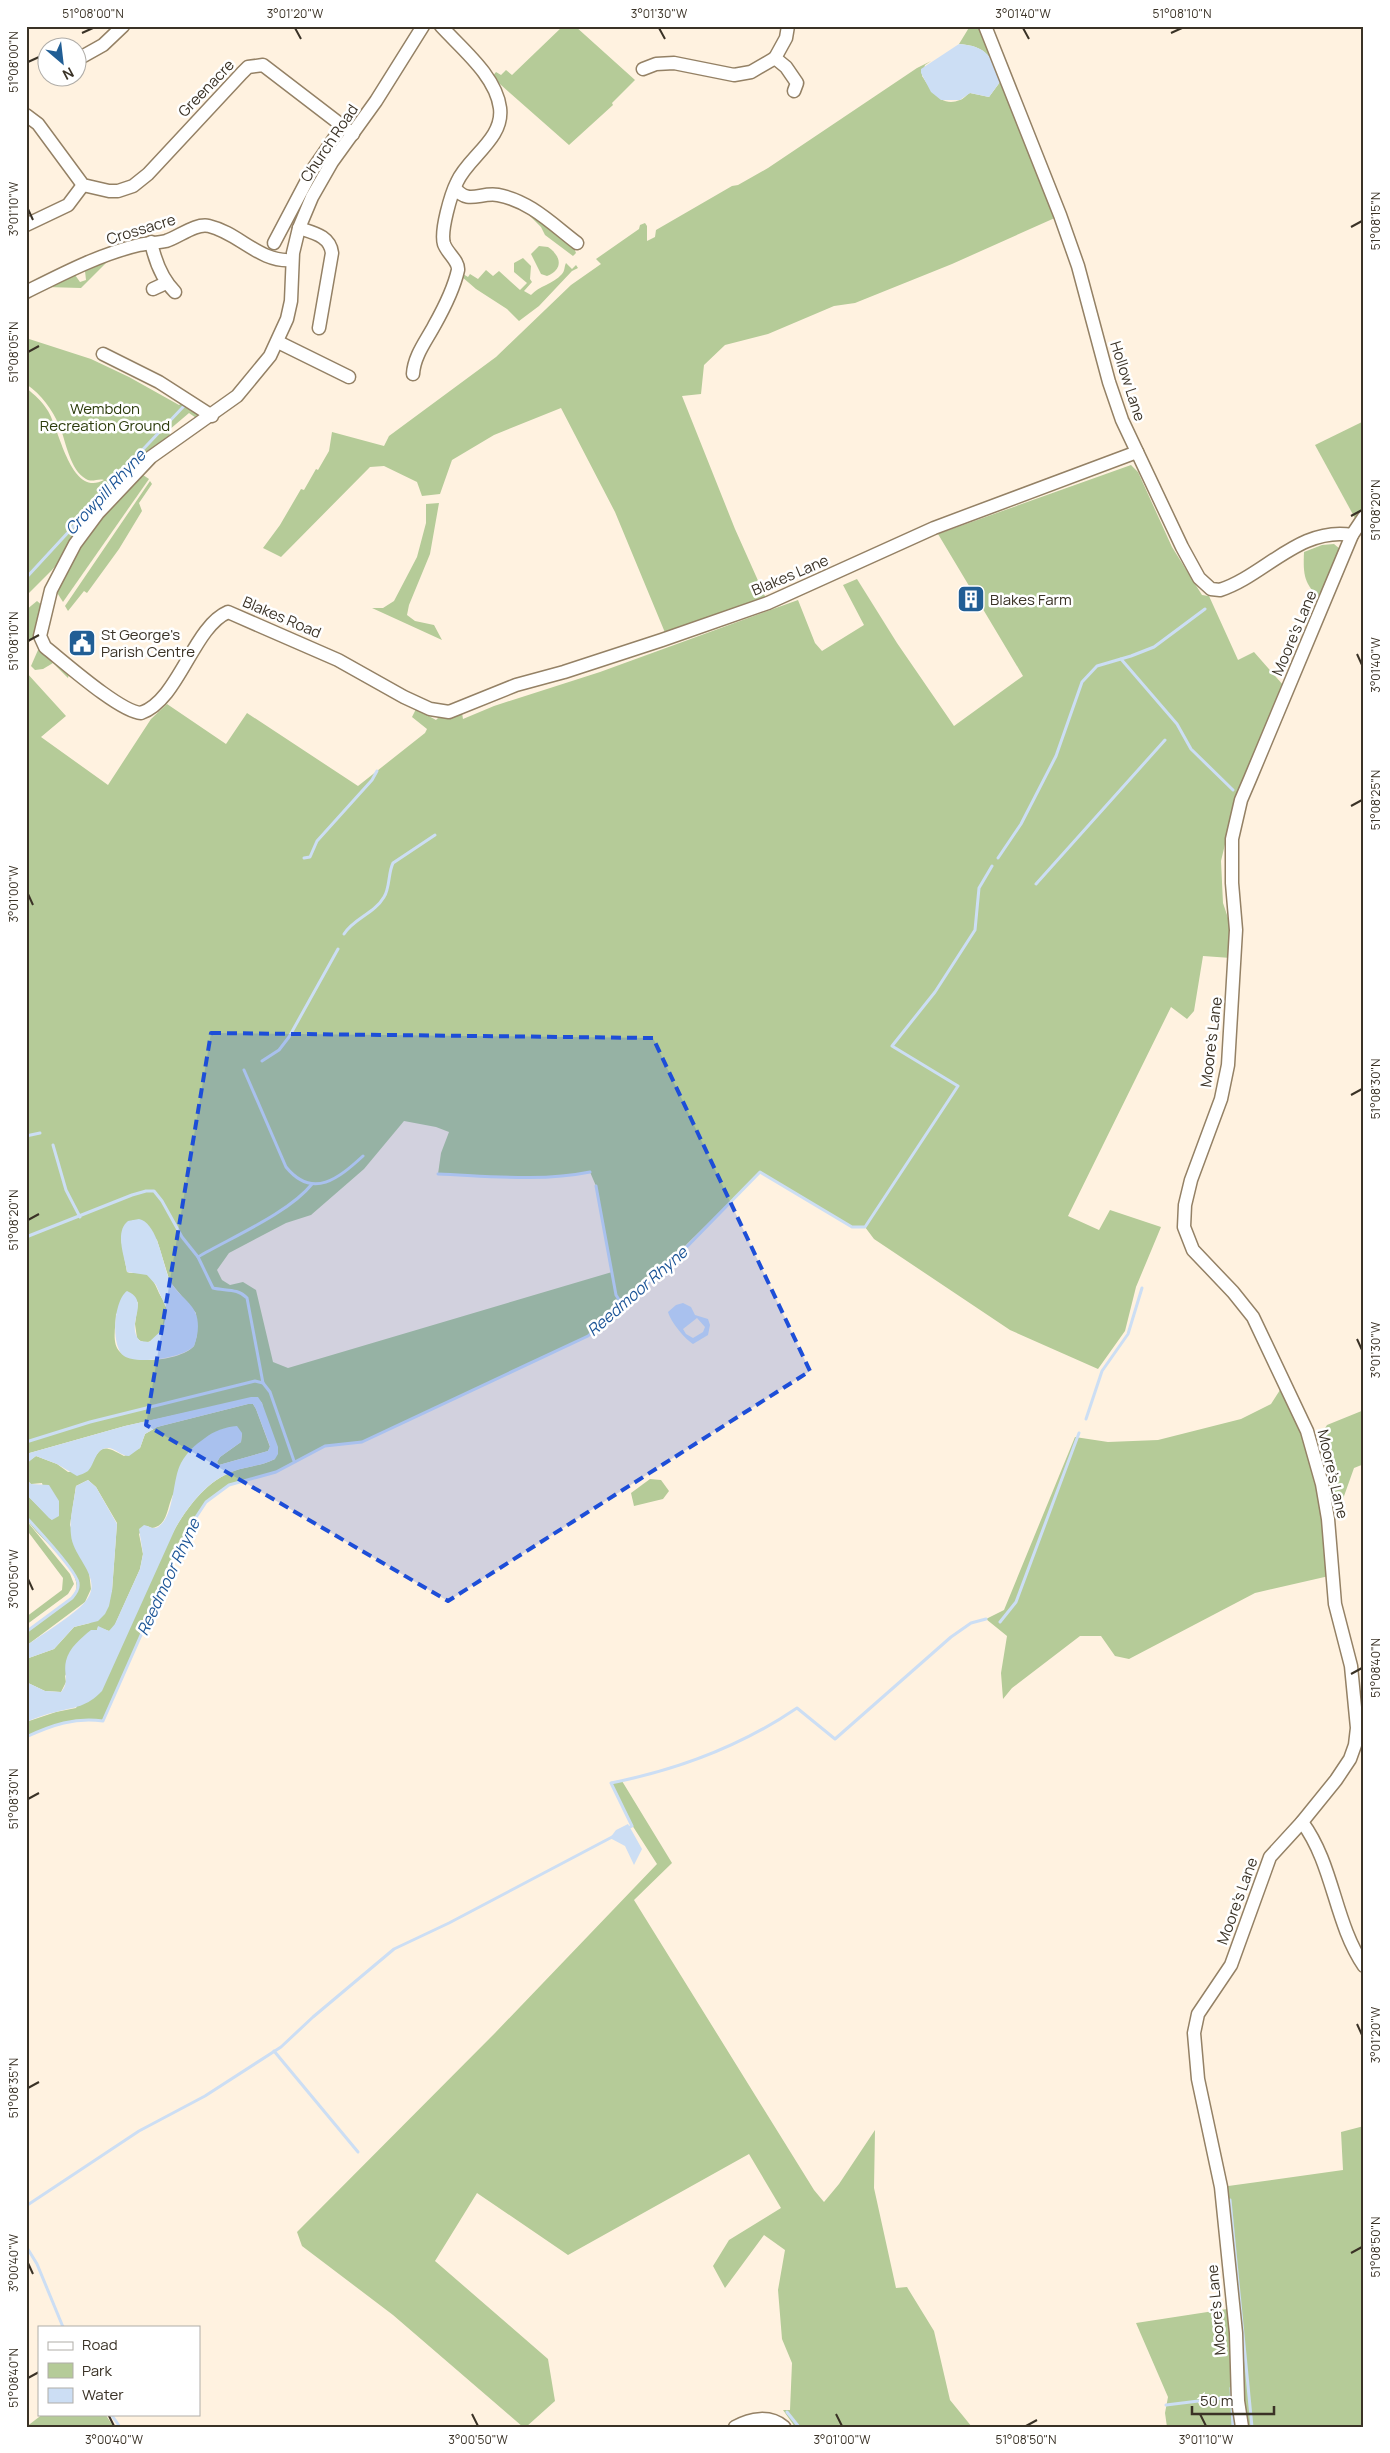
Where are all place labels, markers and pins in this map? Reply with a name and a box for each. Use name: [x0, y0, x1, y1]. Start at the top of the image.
building icon: Blakes Farm: [956, 584, 986, 614]
place label: Blakes Farm: [990, 589, 1072, 610]
place label: St George's Parish Centre: [101, 624, 195, 662]
public building icon: St George's Parish Centre: [67, 628, 97, 658]

